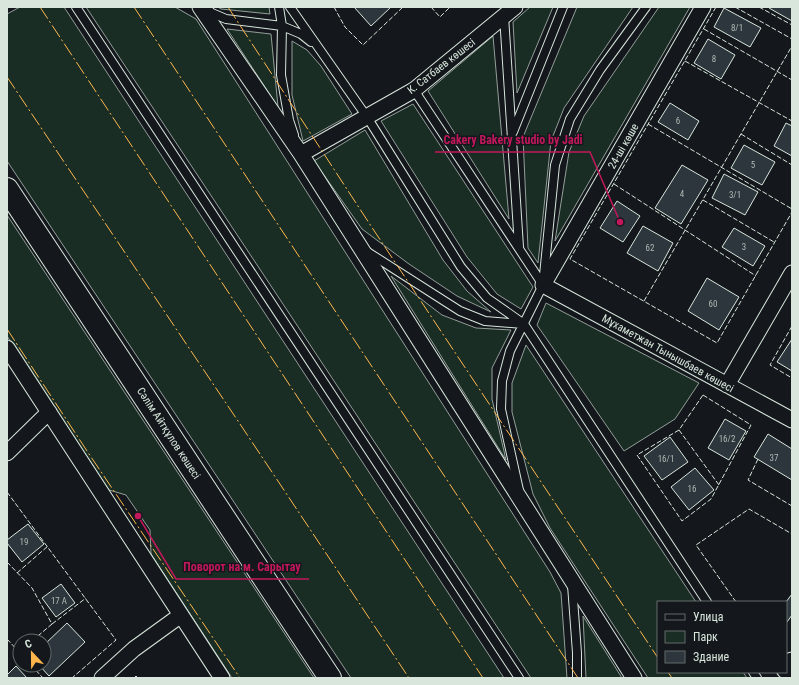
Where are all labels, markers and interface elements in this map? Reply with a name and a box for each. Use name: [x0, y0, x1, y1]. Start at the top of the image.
house number: 8/1: [731, 23, 743, 33]
street label: К. Сатбаев көшесі: [405, 36, 478, 97]
house number: 8: [712, 54, 716, 64]
house number: 6: [676, 116, 680, 126]
street label: 24-ші көше: [605, 121, 642, 171]
callout: Cakery Bakery studio by Jadi: [435, 128, 590, 152]
text: Cakery Bakery studio by Jadi: [443, 133, 583, 147]
house number: 5: [751, 160, 756, 170]
house number: 4: [680, 189, 685, 199]
house number: 3/1: [729, 190, 741, 200]
house number: 3: [742, 242, 746, 252]
house number: 62: [646, 243, 655, 253]
house number: 60: [709, 299, 717, 309]
street label: Мұхаметжан Тынышбаев көшесі: [599, 312, 736, 395]
street label: Сәлім Айтқұлов көшесі: [134, 385, 203, 482]
house number: 16/2: [719, 434, 736, 444]
house number: 37: [770, 453, 779, 463]
house number: 16/1: [658, 454, 674, 464]
house number: 16: [688, 484, 696, 494]
house number: 19: [20, 537, 28, 547]
callout: Поворот на м. Сарытау: [176, 555, 309, 579]
text: Поворот на м. Сарытау: [183, 560, 301, 574]
house number: 17 А: [51, 596, 67, 606]
legend: [657, 601, 787, 673]
text: Улица: [693, 610, 724, 624]
text: Парк: [693, 630, 718, 644]
north arrow: [12, 633, 52, 673]
text: С: [23, 637, 34, 651]
text: Здание: [693, 650, 730, 664]

